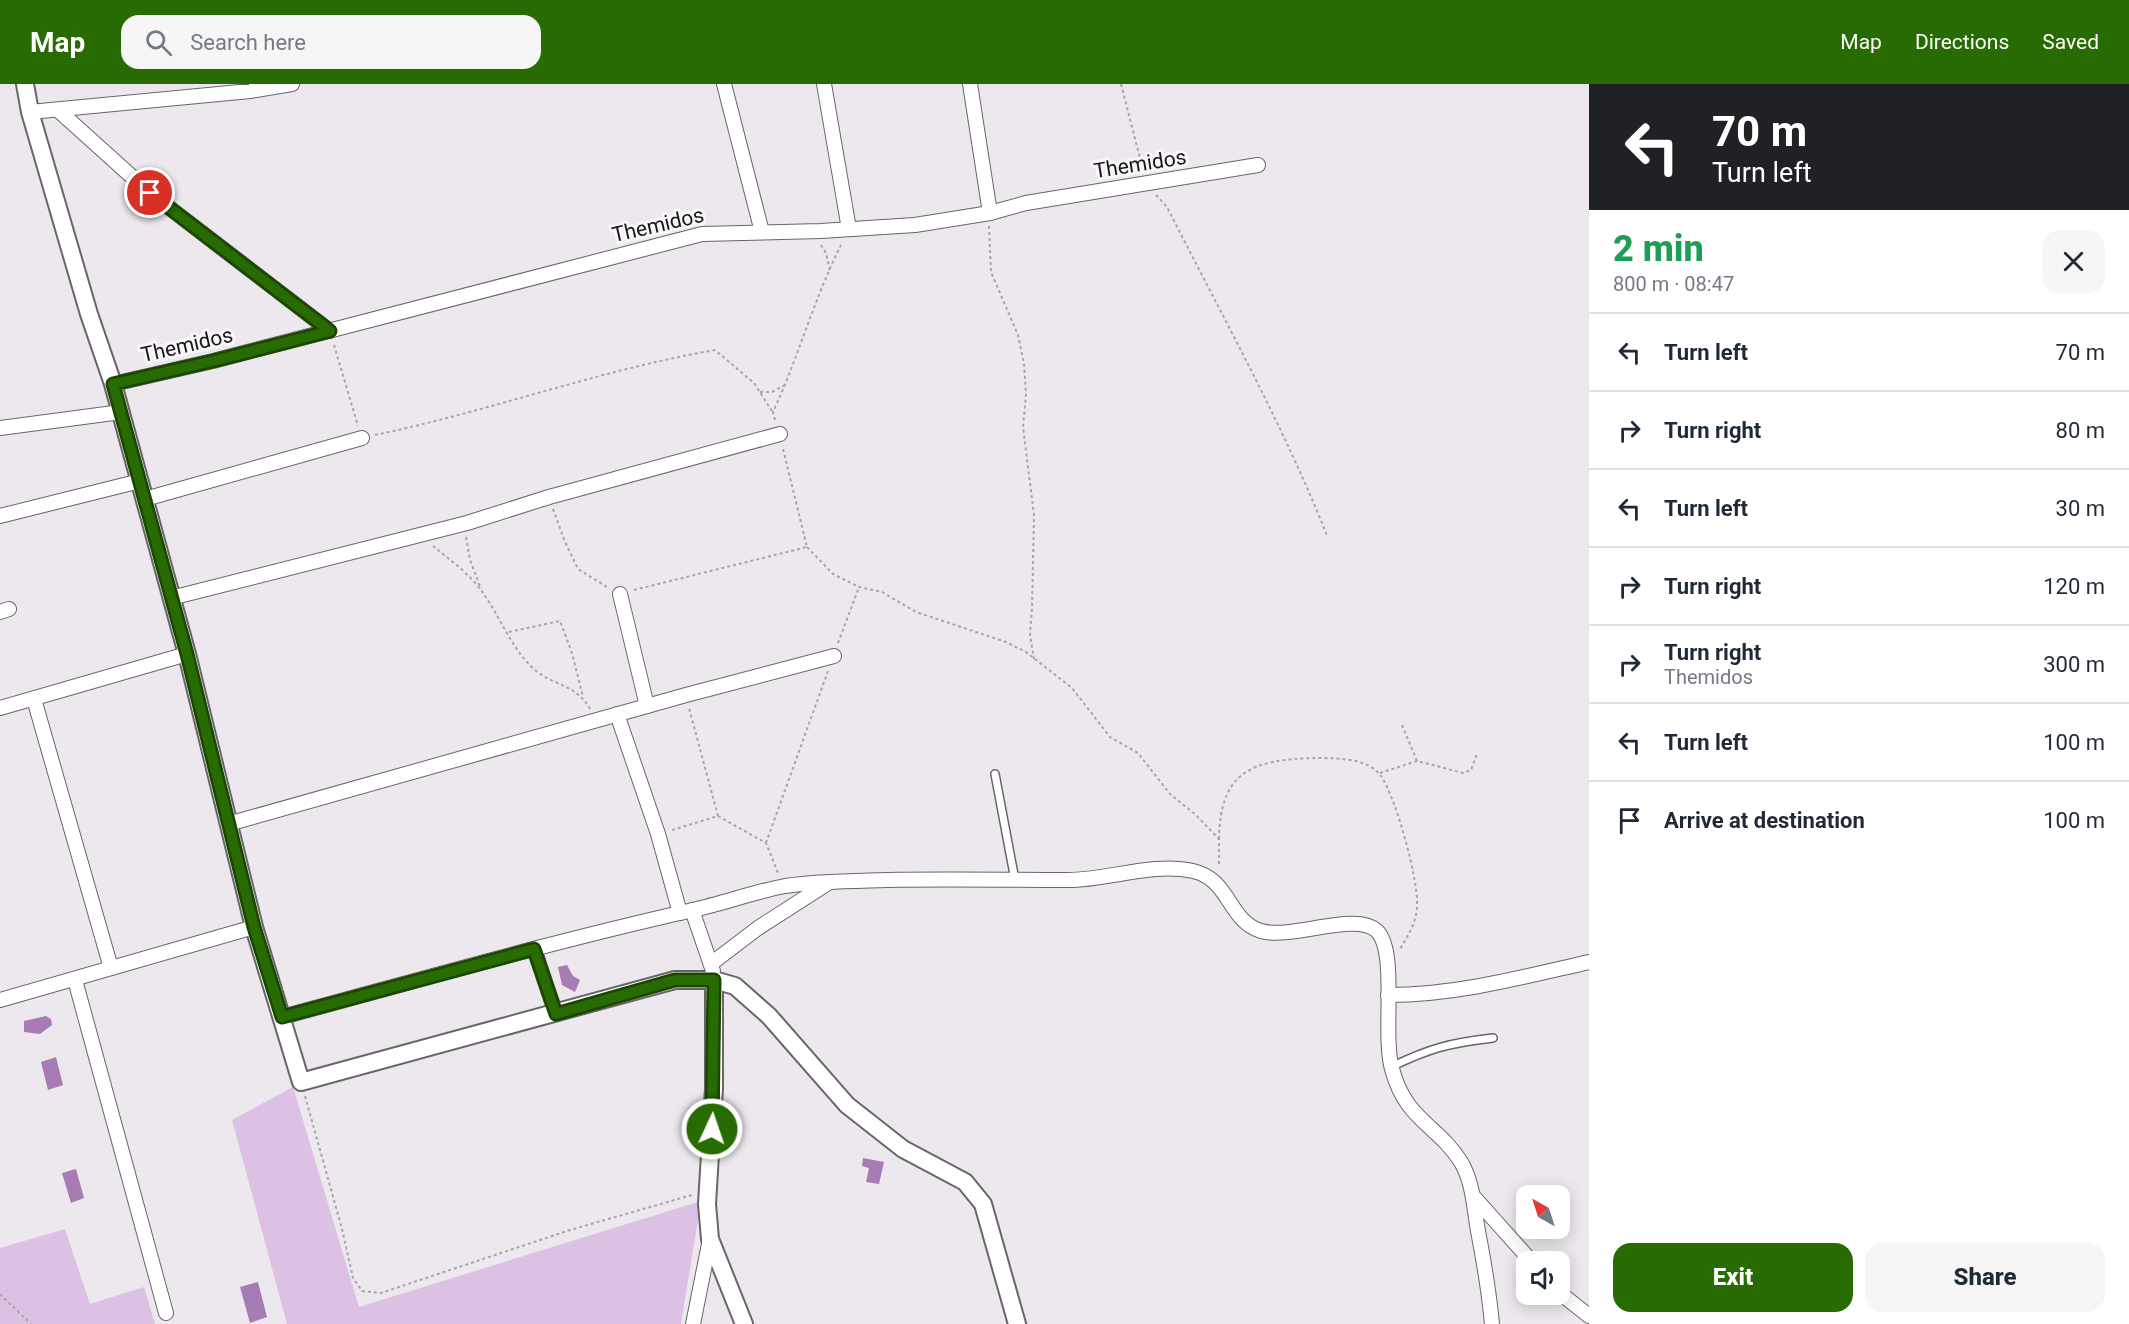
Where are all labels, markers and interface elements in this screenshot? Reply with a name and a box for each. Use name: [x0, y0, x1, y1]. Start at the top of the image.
search box: [121, 15, 541, 69]
text: Map: [30, 26, 85, 59]
icon: search: [142, 26, 175, 59]
text: Search here: [190, 30, 306, 55]
text: Map: [1840, 30, 1882, 54]
text: Directions: [1915, 30, 2009, 54]
text: Saved: [2042, 30, 2099, 54]
text: 70 m: [1712, 107, 1807, 156]
icon: left: [1613, 108, 1691, 186]
street label: Themidos: [1092, 145, 1188, 183]
text: Turn left: [1712, 157, 1812, 189]
pin: [124, 167, 175, 218]
icon: arrive: [133, 176, 166, 209]
street label: Themidos: [610, 203, 706, 247]
text: 2 min: [1613, 228, 1704, 270]
button: close: [2042, 230, 2105, 293]
text: 800 m · 08:47: [1613, 272, 1734, 296]
street label: Themidos: [139, 323, 235, 367]
icon: left: [1613, 336, 1646, 369]
text: Turn left: [1664, 340, 1748, 365]
text: 70 m: [2056, 340, 2105, 365]
icon: right: [1613, 414, 1646, 447]
text: Turn right: [1664, 418, 1761, 443]
text: 80 m: [2056, 418, 2105, 443]
icon: left: [1613, 492, 1646, 525]
text: Turn left: [1664, 496, 1748, 521]
text: 30 m: [2056, 496, 2105, 521]
icon: right: [1613, 570, 1646, 603]
text: Turn right: [1664, 574, 1761, 599]
text: 120 m: [2043, 574, 2105, 599]
text: Turn right: [1664, 640, 1761, 665]
icon: right: [1613, 648, 1646, 681]
text: 300 m: [2043, 652, 2105, 677]
text: Themidos: [1664, 665, 1753, 689]
icon: left: [1613, 726, 1646, 759]
text: Turn left: [1664, 730, 1748, 755]
text: 100 m: [2043, 730, 2105, 755]
icon: arrive: [1613, 804, 1646, 837]
text: Arrive at destination: [1664, 808, 1865, 833]
text: 100 m: [2043, 808, 2105, 833]
position arrow: [680, 1097, 744, 1161]
north arrow: [1516, 1185, 1570, 1239]
map controls: [1516, 1185, 1570, 1305]
button: Exit: [1613, 1243, 1853, 1312]
button: Share: [1865, 1243, 2105, 1312]
button: sound: [1516, 1251, 1570, 1305]

